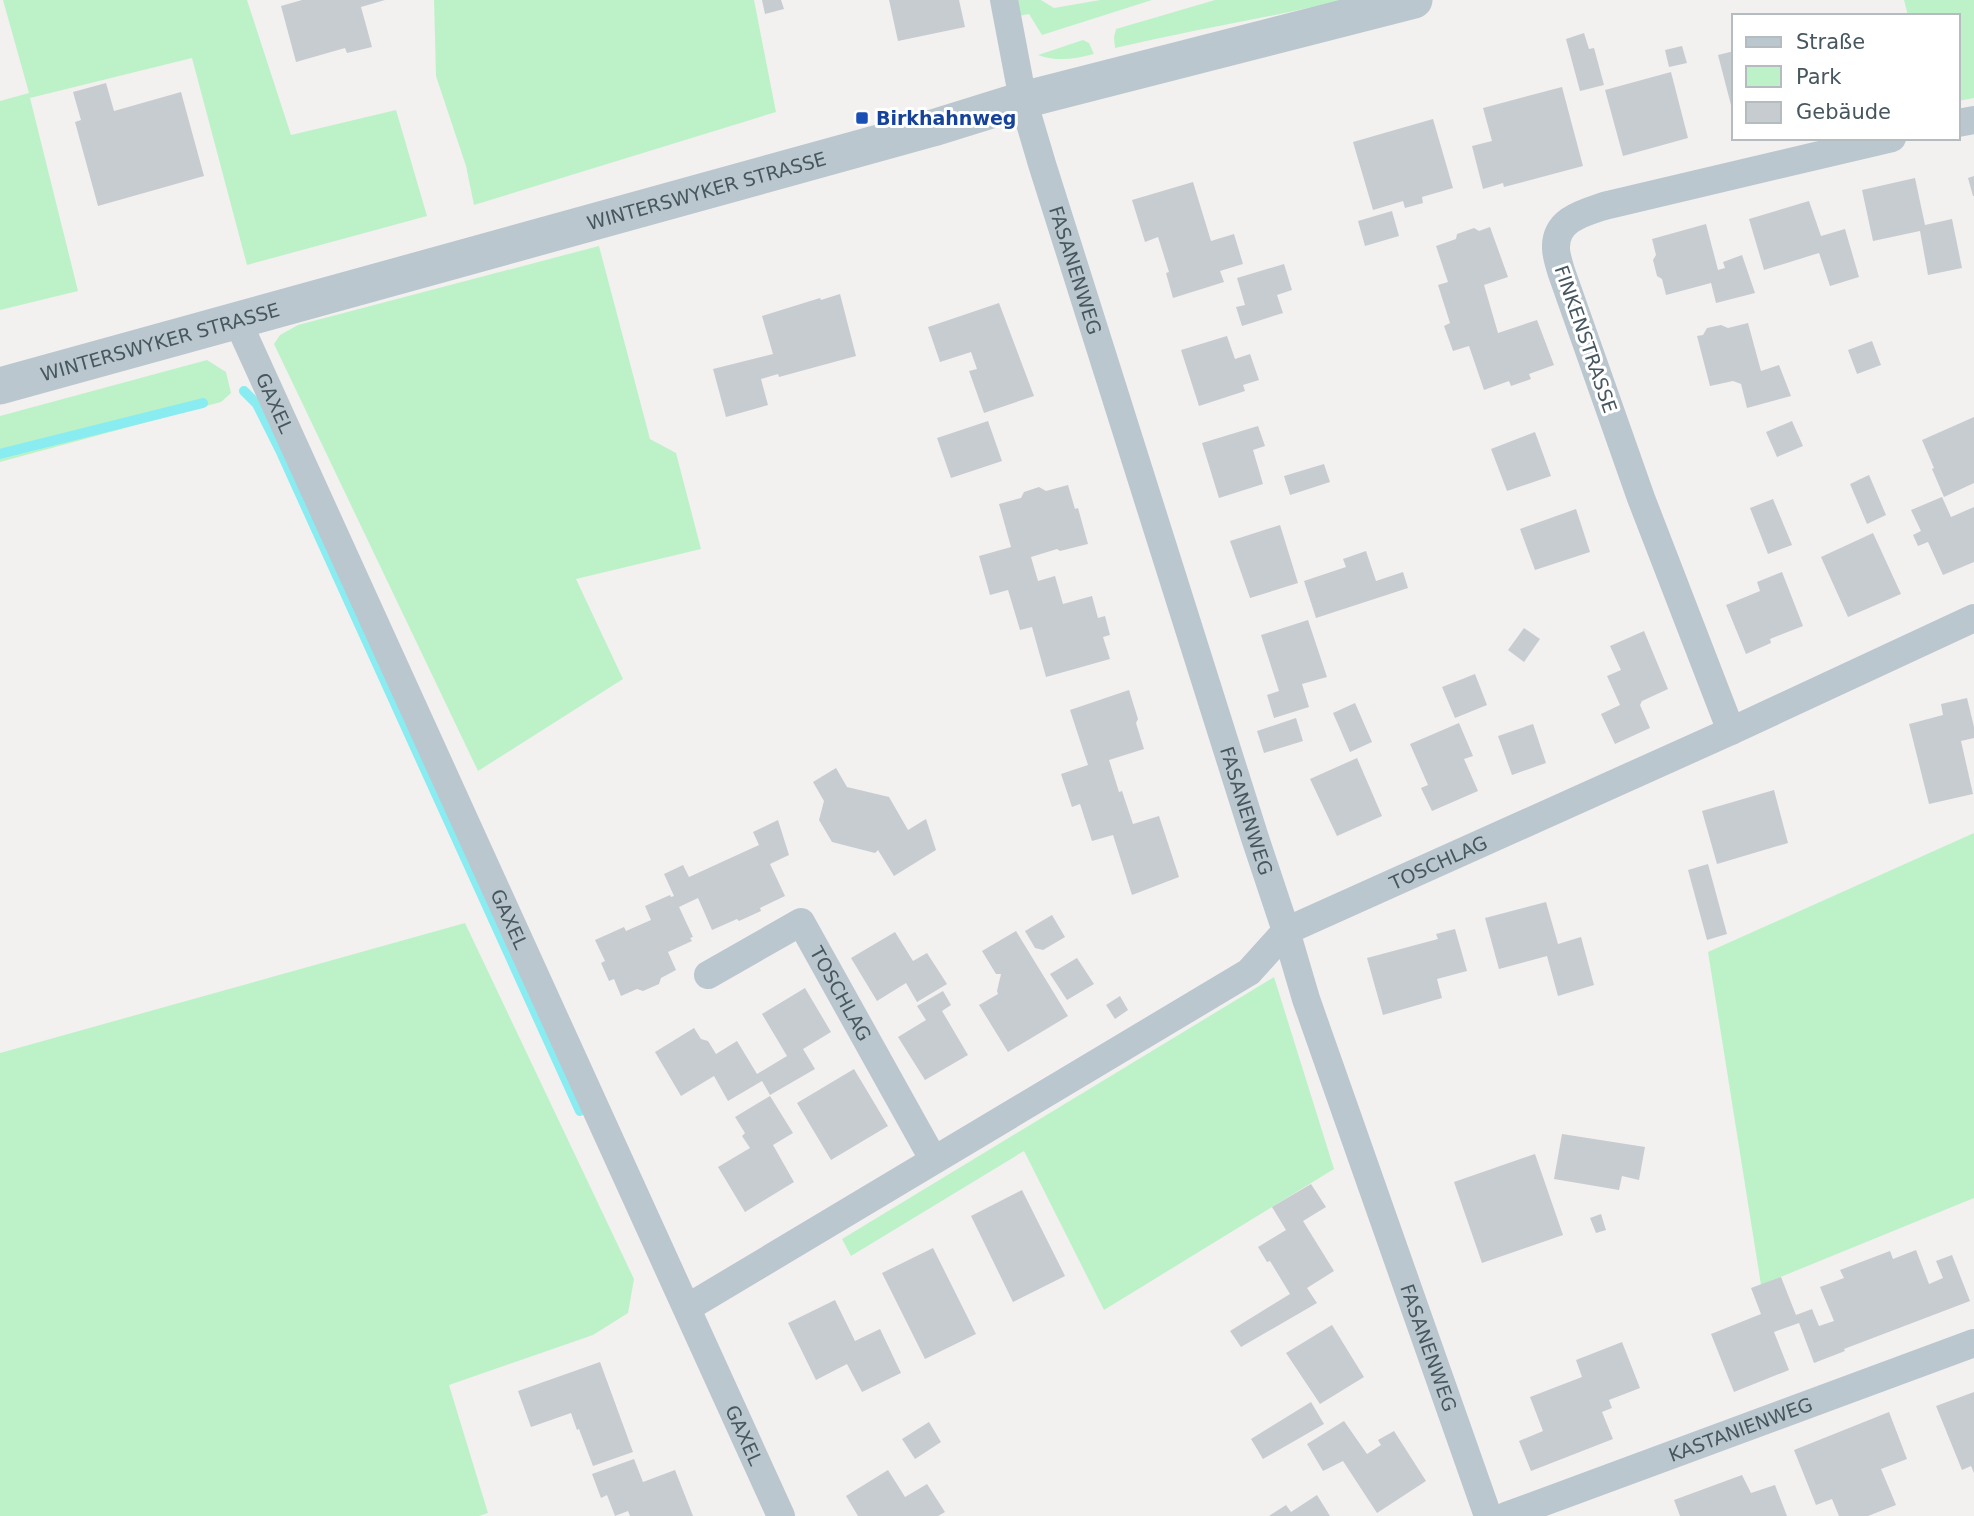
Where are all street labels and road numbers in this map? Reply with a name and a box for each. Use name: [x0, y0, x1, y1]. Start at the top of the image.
street label: WINTERSWYKER STRASSE: [585, 147, 828, 234]
street label: FASANENWEG: [1045, 203, 1106, 337]
street label: FINKENSTRASSE: [1550, 262, 1622, 416]
street label: WINTERSWYKER STRASSE: [38, 298, 282, 385]
street label: GAXEL: [252, 369, 298, 437]
street label: FASANENWEG: [1216, 744, 1278, 878]
street label: TOSCHLAG: [1385, 831, 1491, 894]
street label: GAXEL: [486, 886, 533, 953]
street label: TOSCHLAG: [805, 942, 876, 1045]
street label: FASANENWEG: [1396, 1281, 1461, 1414]
street label: KASTANIENWEG: [1665, 1393, 1816, 1466]
street label: GAXEL: [721, 1402, 767, 1469]

